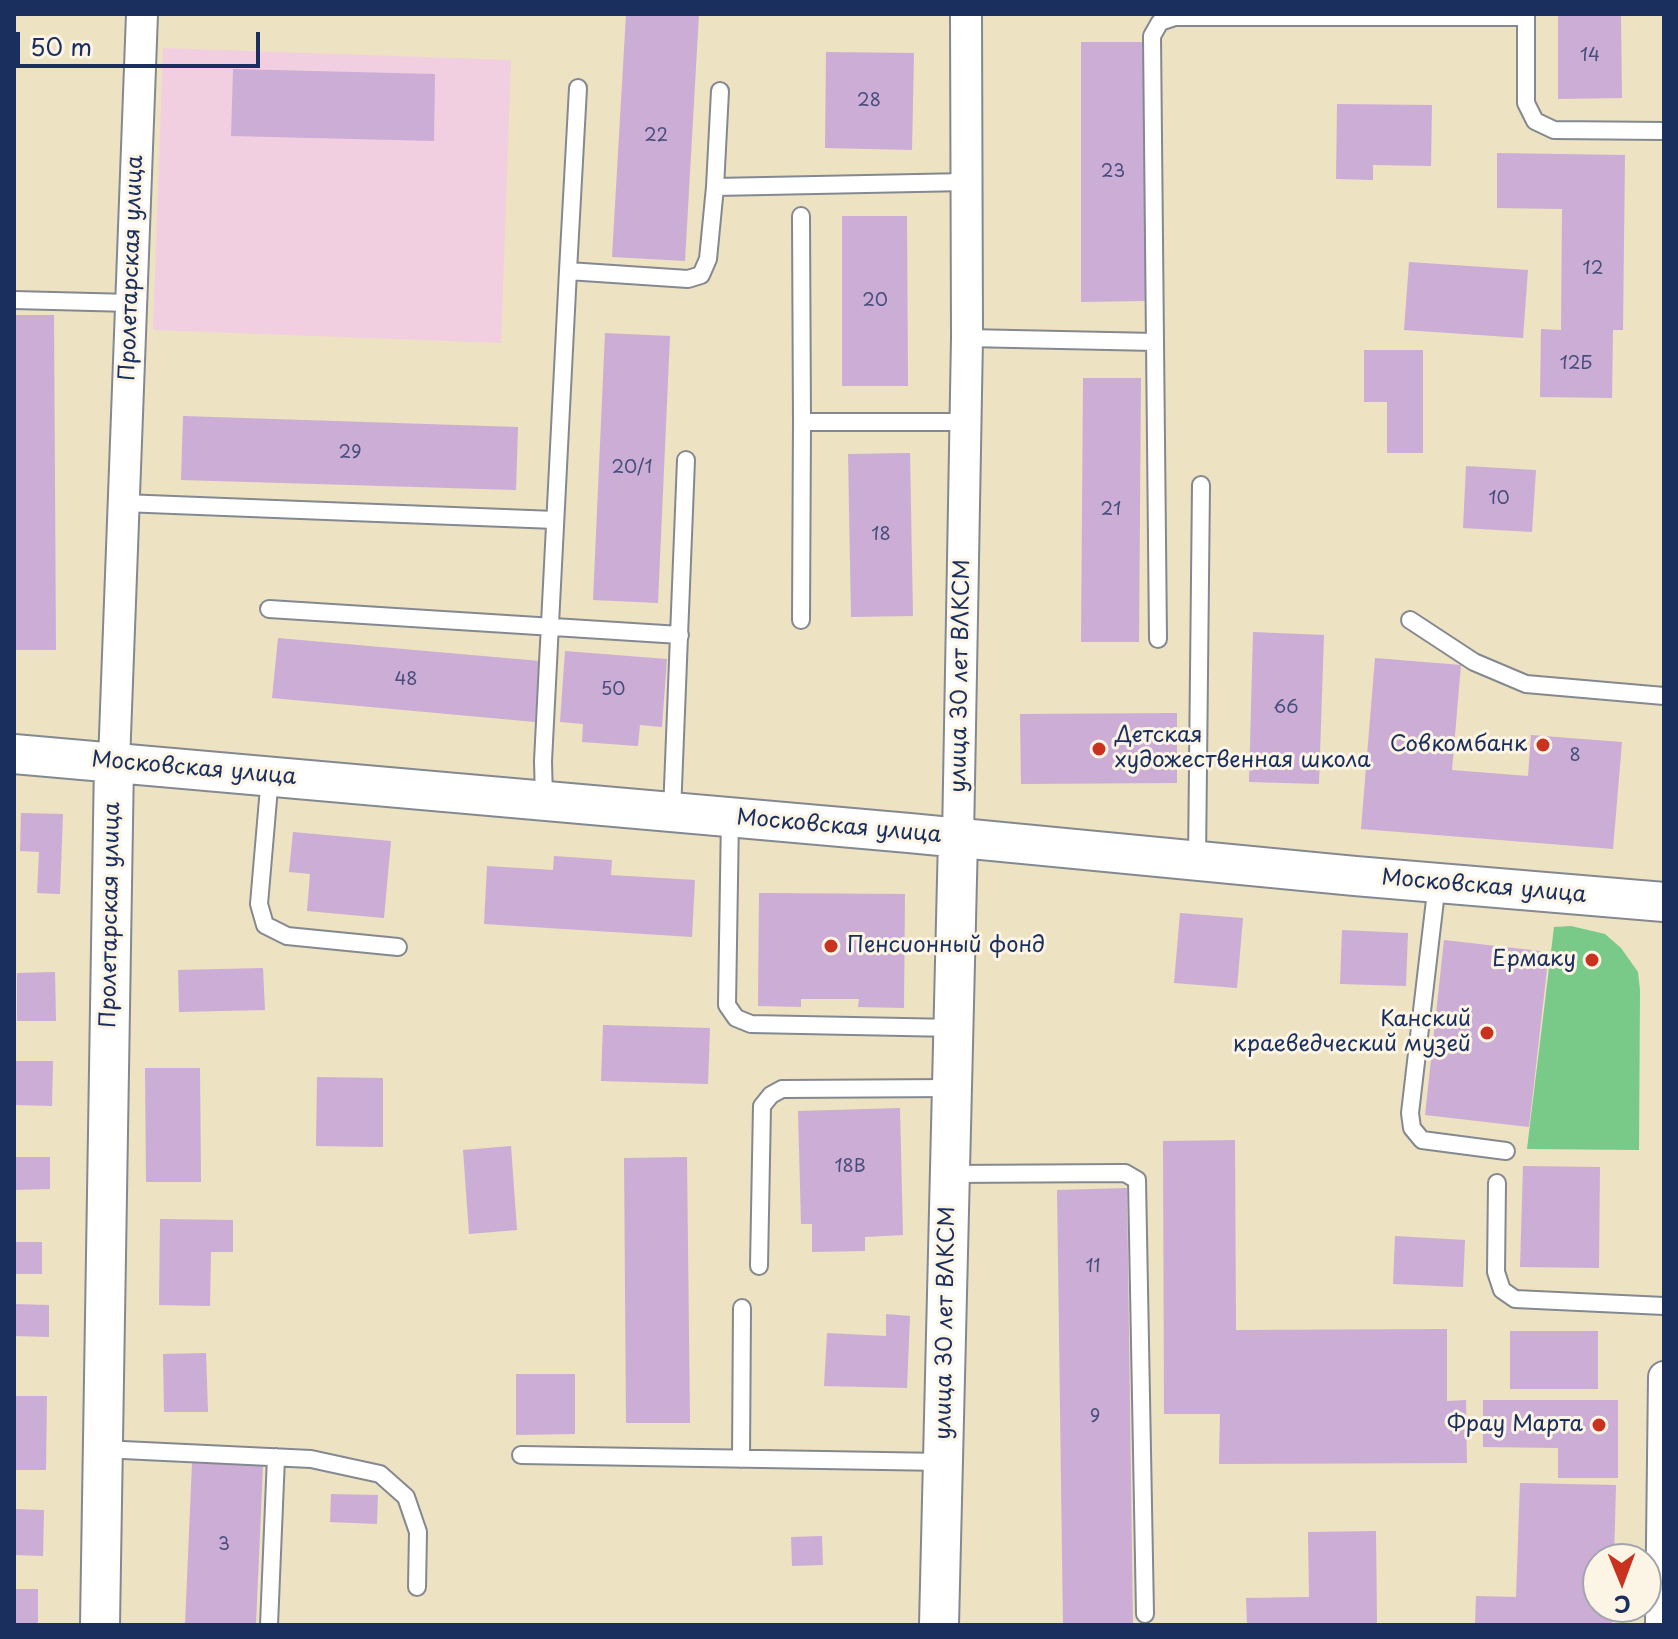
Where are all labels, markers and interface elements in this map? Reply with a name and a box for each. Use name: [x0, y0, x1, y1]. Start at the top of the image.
scale bar: [20, 16, 264, 66]
text: 50 m: [30, 28, 92, 64]
house number: 14: [1580, 45, 1600, 67]
house number: 28: [857, 90, 881, 112]
house number: 22: [644, 125, 668, 147]
street label: Пролетарская улица: [115, 155, 149, 381]
house number: 23: [1101, 161, 1125, 183]
house number: 12: [1583, 258, 1603, 280]
house number: 20: [862, 290, 888, 312]
house number: 12Б: [1560, 353, 1592, 375]
house number: 29: [339, 442, 361, 464]
house number: 20/1: [612, 457, 652, 479]
house number: 10: [1488, 488, 1510, 510]
house number: 21: [1101, 499, 1121, 521]
house number: 18: [871, 524, 891, 546]
street label: улица 30 лет ВЛКСМ: [946, 559, 976, 793]
house number: 48: [394, 669, 418, 691]
house number: 50: [601, 679, 625, 701]
house number: 66: [1274, 697, 1298, 719]
place label: Детская художественная школа: [1115, 723, 1371, 774]
place label: Совкомбанк: [1390, 732, 1527, 758]
marker: Совкомбанк: [1534, 736, 1552, 754]
marker: Детская художественная школа: [1090, 740, 1108, 758]
house number: 8: [1569, 745, 1581, 767]
street label: Московская улица: [90, 747, 298, 791]
street label: Пролетарская улица: [96, 802, 126, 1028]
street label: Московская улица: [735, 805, 943, 849]
street label: Московская улица: [1380, 865, 1588, 909]
place label: Пенсионный фонд: [847, 933, 1045, 959]
marker: Пенсионный фонд: [822, 937, 840, 955]
place label: Ермаку: [1492, 947, 1576, 973]
marker: Ермаку: [1583, 951, 1601, 969]
place label: Канский краеведческий музей: [1233, 1007, 1471, 1058]
marker: Канский краеведческий музей: [1478, 1024, 1496, 1042]
house number: 18В: [834, 1156, 866, 1178]
street label: улица 30 лет ВЛКСМ: [931, 1206, 961, 1440]
house number: 11: [1085, 1256, 1101, 1278]
house number: 9: [1090, 1406, 1100, 1428]
place label: Фрау Марта: [1447, 1412, 1583, 1438]
marker: Фрау Марта: [1590, 1416, 1608, 1434]
house number: 3: [218, 1534, 230, 1556]
north arrow: [1582, 1543, 1662, 1623]
text: С: [1614, 1589, 1631, 1622]

